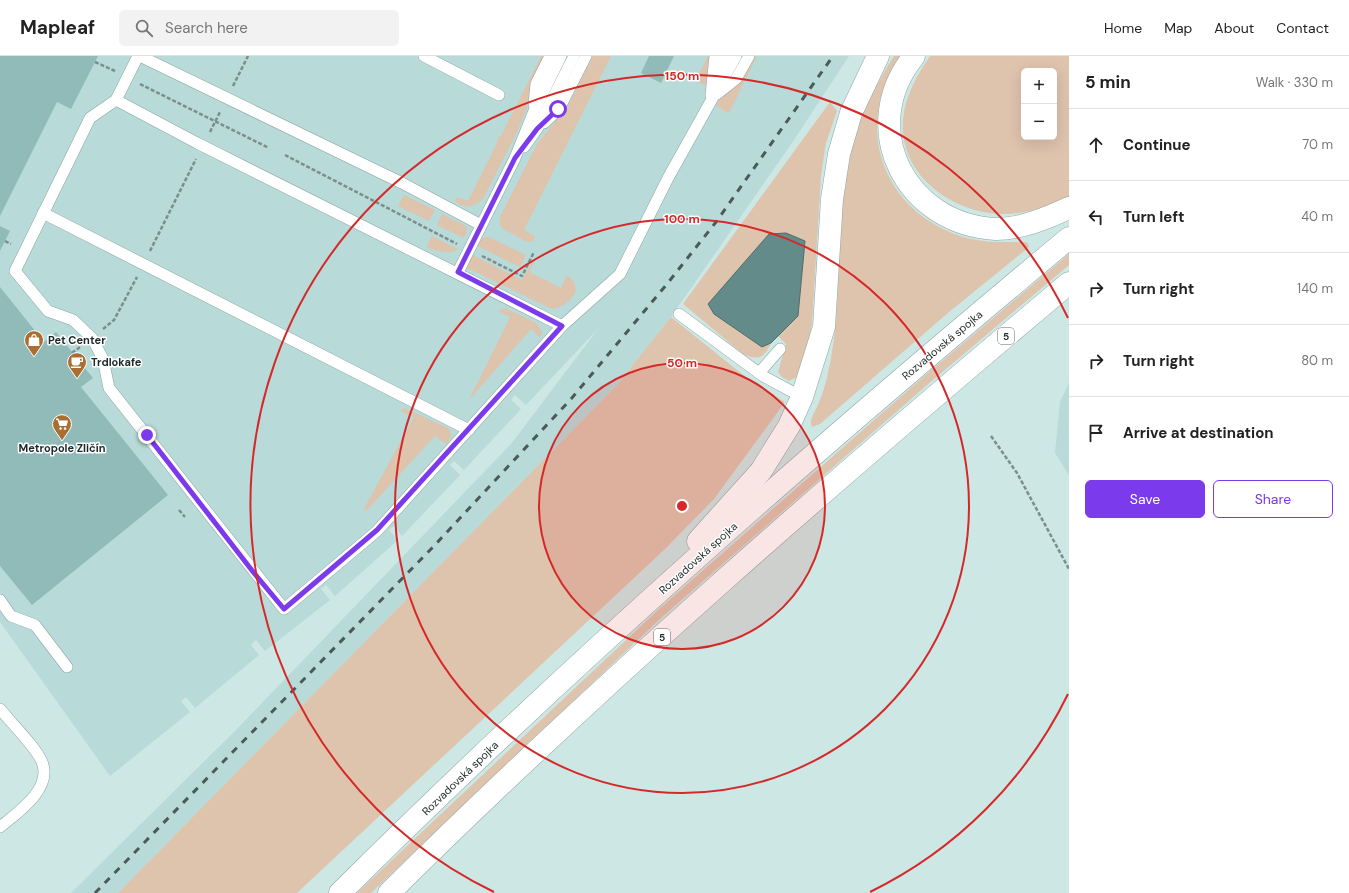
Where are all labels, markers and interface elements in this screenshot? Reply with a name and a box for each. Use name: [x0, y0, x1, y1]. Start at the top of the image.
search box: [119, 10, 399, 46]
text: Mapleaf: [20, 15, 95, 40]
icon: search: [133, 17, 155, 39]
text: Search here: [165, 18, 248, 38]
text: Home: [1104, 19, 1142, 37]
text: Map: [1164, 19, 1192, 37]
text: About: [1214, 19, 1254, 37]
text: Contact: [1276, 19, 1329, 37]
text: 150 m: [665, 68, 699, 84]
map controls: [1021, 68, 1057, 140]
button: +: [1021, 68, 1057, 104]
text: 5 min: [1085, 71, 1131, 93]
text: Walk · 330 m: [1256, 74, 1333, 91]
route start: [549, 100, 567, 118]
button: −: [1021, 104, 1057, 140]
icon: ahead: [1085, 134, 1107, 156]
text: Continue: [1123, 135, 1191, 155]
text: 70 m: [1302, 136, 1333, 153]
icon: left: [1085, 206, 1107, 228]
text: Turn left: [1123, 207, 1184, 227]
text: 40 m: [1301, 208, 1333, 225]
text: 100 m: [664, 211, 700, 227]
icon: right: [1085, 278, 1107, 300]
text: Turn right: [1123, 279, 1194, 299]
text: 140 m: [1297, 280, 1333, 297]
street label: Rozvadovská spojka: [899, 307, 985, 383]
road number: 5: [998, 328, 1014, 344]
shop icon: Pet Center: [23, 329, 45, 357]
place label: Pet Center: [48, 333, 106, 347]
icon: right: [1085, 350, 1107, 372]
cafe icon: Trdlokafe: [66, 351, 88, 379]
text: Turn right: [1123, 351, 1194, 371]
text: 80 m: [1301, 352, 1333, 369]
place label: Trdlokafe: [91, 355, 142, 369]
text: 50 m: [667, 355, 697, 371]
supermarket icon: Metropole Zličín: [51, 413, 73, 441]
icon: arrive: [1085, 422, 1107, 444]
text: Arrive at destination: [1123, 423, 1274, 443]
route end: [138, 426, 156, 444]
place label: Metropole Zličín: [19, 441, 106, 455]
button: Save: [1085, 480, 1205, 518]
button: Share: [1213, 480, 1333, 518]
centre of rings: [675, 499, 689, 513]
street label: Rozvadovská spojka: [656, 519, 740, 597]
road number: 5: [654, 629, 670, 645]
street label: Rozvadovská spojka: [419, 738, 501, 818]

